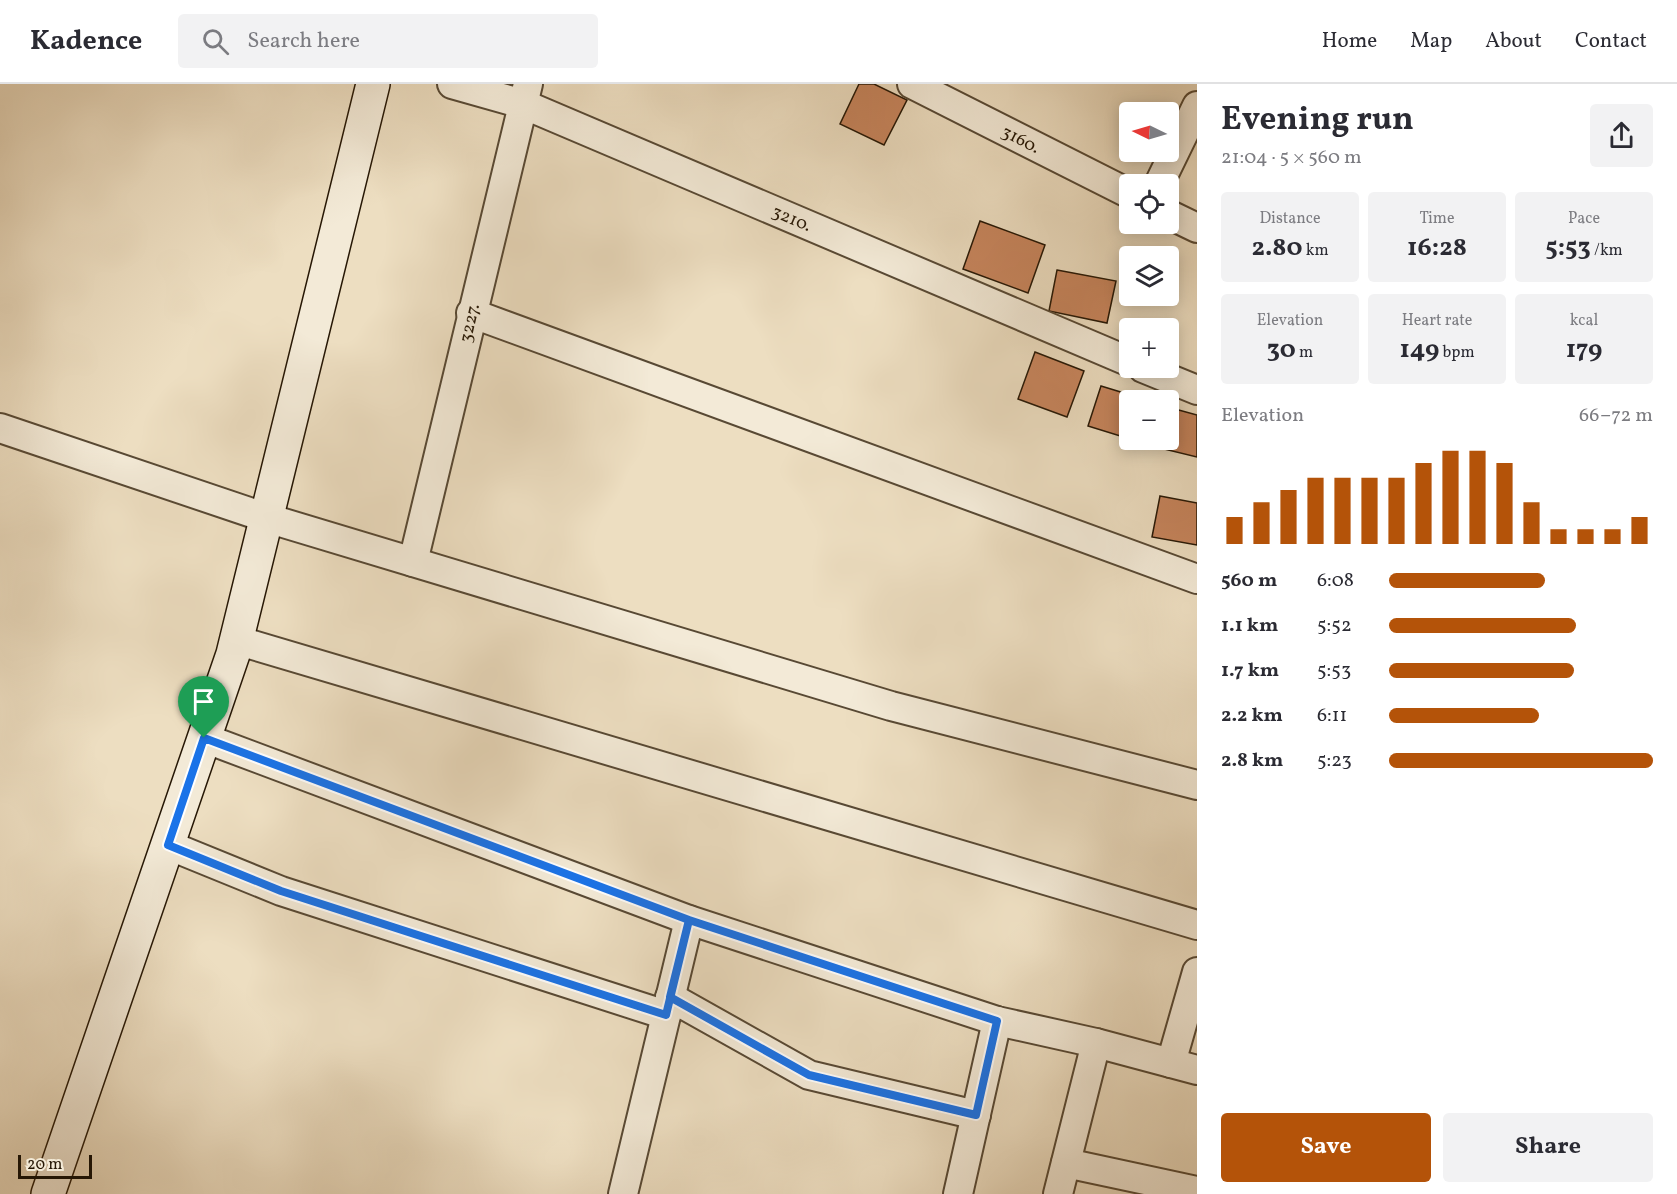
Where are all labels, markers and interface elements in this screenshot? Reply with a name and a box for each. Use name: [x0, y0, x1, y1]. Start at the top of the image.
search box: [178, 14, 598, 68]
text: Kadence: [30, 22, 142, 61]
icon: search: [199, 25, 232, 58]
text: Search here: [247, 26, 360, 57]
text: Home: [1322, 27, 1377, 56]
text: Map: [1410, 27, 1452, 56]
text: About: [1485, 27, 1542, 56]
text: Contact: [1575, 27, 1647, 56]
text: Evening run: [1221, 98, 1414, 144]
north arrow: [1119, 102, 1179, 162]
map controls: [1119, 102, 1179, 450]
button: share: [1590, 104, 1653, 167]
street label: 3160.: [997, 120, 1044, 161]
text: 21:04 · 5 × 560 m: [1221, 144, 1362, 172]
button: locate: [1119, 174, 1179, 234]
street label: 3210.: [768, 200, 815, 239]
text: Distance: [1259, 208, 1321, 230]
text: Time: [1419, 208, 1455, 230]
text: Pace: [1568, 208, 1600, 230]
text: 2.80: [1251, 230, 1303, 266]
text: 16:28: [1407, 230, 1467, 266]
text: 5:53: [1545, 230, 1591, 266]
text: km: [1303, 240, 1329, 262]
text: /km: [1591, 240, 1623, 262]
button: layers: [1119, 246, 1179, 306]
street label: 3227.: [454, 301, 487, 345]
text: Elevation: [1257, 310, 1323, 332]
text: Heart rate: [1402, 310, 1472, 332]
text: kcal: [1570, 310, 1598, 332]
button: +: [1119, 318, 1179, 378]
text: 30: [1267, 332, 1296, 368]
text: 149: [1399, 332, 1439, 368]
text: 179: [1566, 332, 1602, 368]
text: m: [1296, 342, 1313, 364]
text: bpm: [1439, 342, 1475, 364]
button: −: [1119, 390, 1179, 450]
text: Elevation: [1221, 402, 1304, 430]
text: 66–72 m: [1579, 402, 1653, 430]
text: 560 m: [1221, 567, 1277, 595]
text: 6:08: [1317, 567, 1354, 595]
text: 1.1 km: [1221, 612, 1278, 640]
text: 5:52: [1317, 612, 1352, 640]
text: 1.7 km: [1221, 657, 1279, 685]
text: 5:53: [1317, 657, 1351, 685]
pin: [178, 676, 229, 738]
icon: arrive: [187, 685, 220, 718]
text: 2.2 km: [1221, 702, 1283, 730]
text: 6:11: [1317, 702, 1347, 730]
text: 2.8 km: [1221, 747, 1283, 775]
text: 5:23: [1317, 747, 1352, 775]
button: Save: [1221, 1113, 1431, 1182]
button: Share: [1443, 1113, 1653, 1182]
scale bar: [18, 1152, 92, 1180]
text: 20 m: [27, 1154, 62, 1176]

